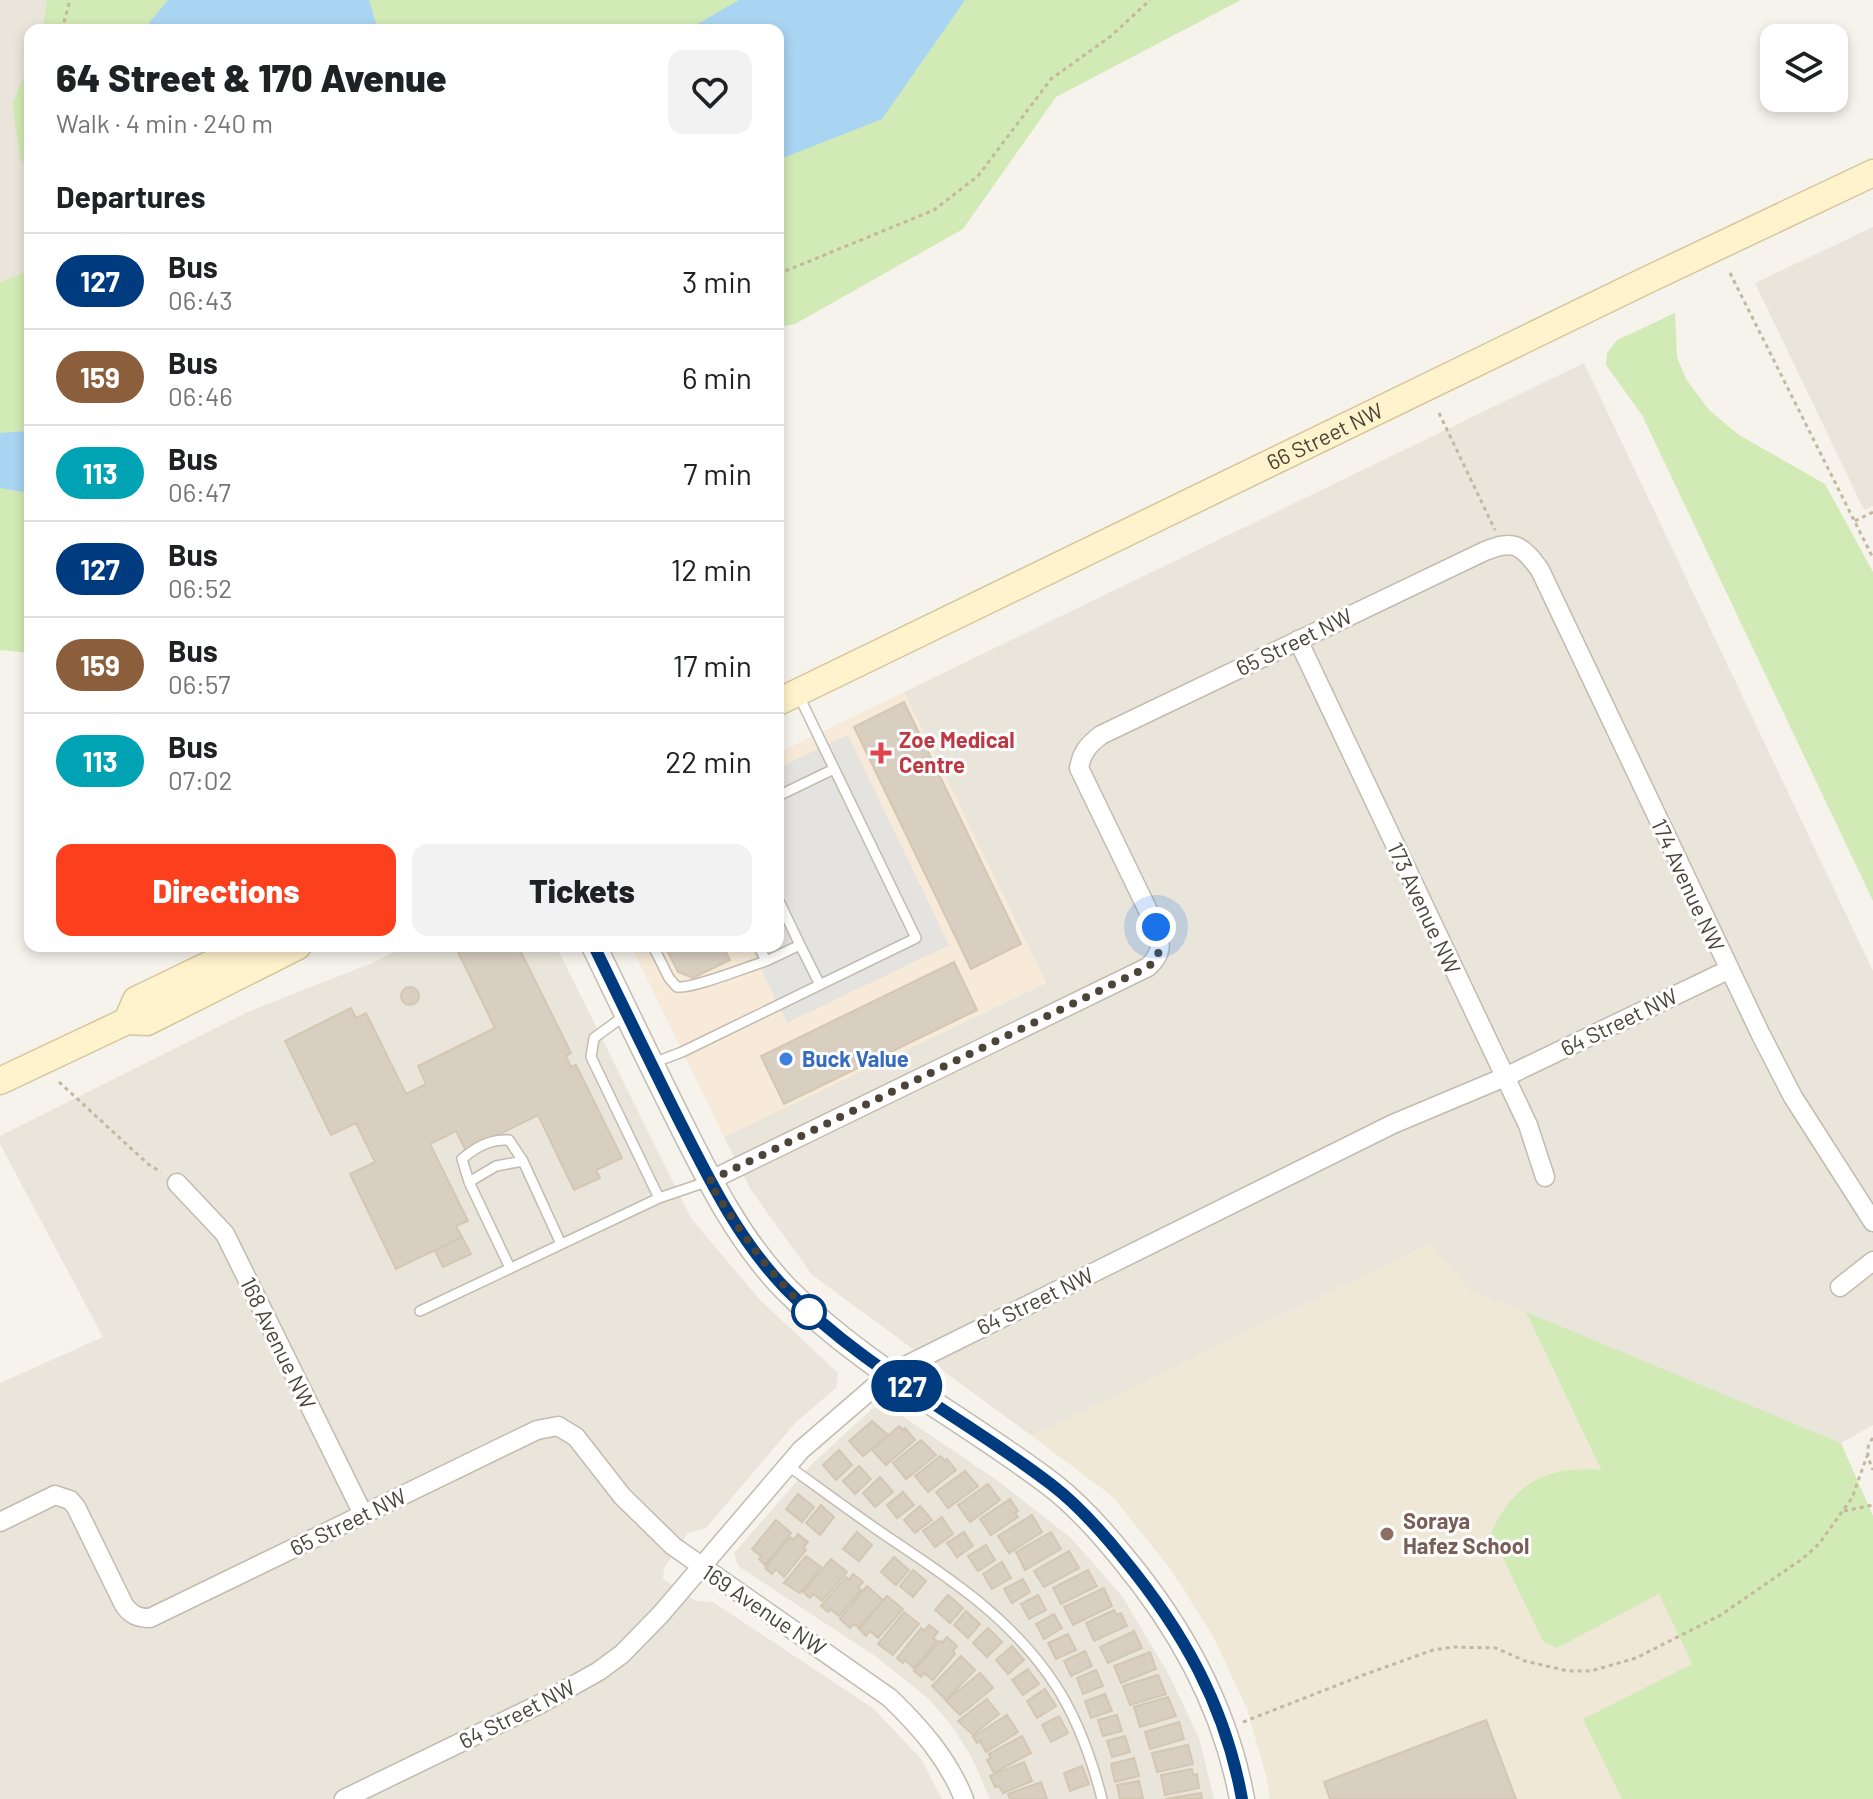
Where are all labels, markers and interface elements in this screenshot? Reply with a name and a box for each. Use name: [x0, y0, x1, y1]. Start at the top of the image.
map controls: [1760, 24, 1848, 112]
button: layers: [1760, 24, 1848, 112]
button: heart: [668, 50, 752, 134]
text: 64 Street & 170 Avenue: [56, 54, 447, 100]
text: Walk · 4 min · 240 m: [56, 107, 273, 138]
text: Departures: [56, 178, 206, 214]
text: Bus: [168, 248, 218, 284]
text: 3 min: [682, 263, 752, 299]
text: 127: [80, 264, 120, 298]
text: 06:43: [168, 284, 233, 315]
text: Bus: [168, 344, 218, 380]
text: 6 min: [682, 359, 752, 395]
text: 159: [80, 360, 120, 394]
text: 06:46: [168, 380, 233, 411]
street label: 66 Street NW: [1262, 396, 1387, 475]
text: Bus: [168, 440, 218, 476]
text: 7 min: [683, 455, 752, 491]
text: 113: [82, 456, 118, 490]
text: 06:47: [168, 476, 231, 507]
text: Bus: [168, 536, 218, 572]
text: 12 min: [671, 551, 752, 587]
text: 127: [80, 552, 120, 586]
text: 06:52: [168, 572, 232, 603]
street label: 65 Street NW: [1231, 602, 1356, 680]
text: Bus: [168, 632, 218, 668]
text: 17 min: [673, 647, 752, 683]
text: 159: [80, 648, 120, 682]
text: 06:57: [168, 668, 231, 699]
place label: Zoe Medical Centre: [899, 726, 1015, 777]
text: Bus: [168, 728, 218, 764]
marker: Zoe Medical Centre: [870, 742, 892, 764]
text: 22 min: [665, 743, 752, 779]
text: 113: [82, 744, 118, 778]
text: 07:02: [168, 764, 232, 795]
street label: 174 Avenue NW: [1647, 814, 1731, 955]
street label: 173 Avenue NW: [1383, 838, 1467, 978]
button: Directions: [56, 844, 396, 936]
button: Tickets: [412, 844, 752, 936]
your location: [1136, 907, 1176, 947]
street label: 64 Street NW: [1556, 982, 1681, 1061]
place label: Buck Value: [802, 1045, 909, 1071]
marker: Buck Value: [777, 1050, 795, 1068]
street label: 64 Street NW: [972, 1261, 1097, 1340]
street label: 168 Avenue NW: [236, 1272, 322, 1413]
unlabelled marker: [792, 1295, 826, 1329]
line badge: 127: [861, 1360, 953, 1412]
text: 127: [887, 1369, 927, 1403]
street label: 65 Street NW: [285, 1482, 410, 1560]
place label: Soraya Hafez School: [1403, 1507, 1529, 1558]
marker: Soraya Hafez School: [1378, 1525, 1396, 1543]
street label: 169 Avenue NW: [698, 1558, 831, 1660]
street label: 64 Street NW: [454, 1673, 579, 1753]

